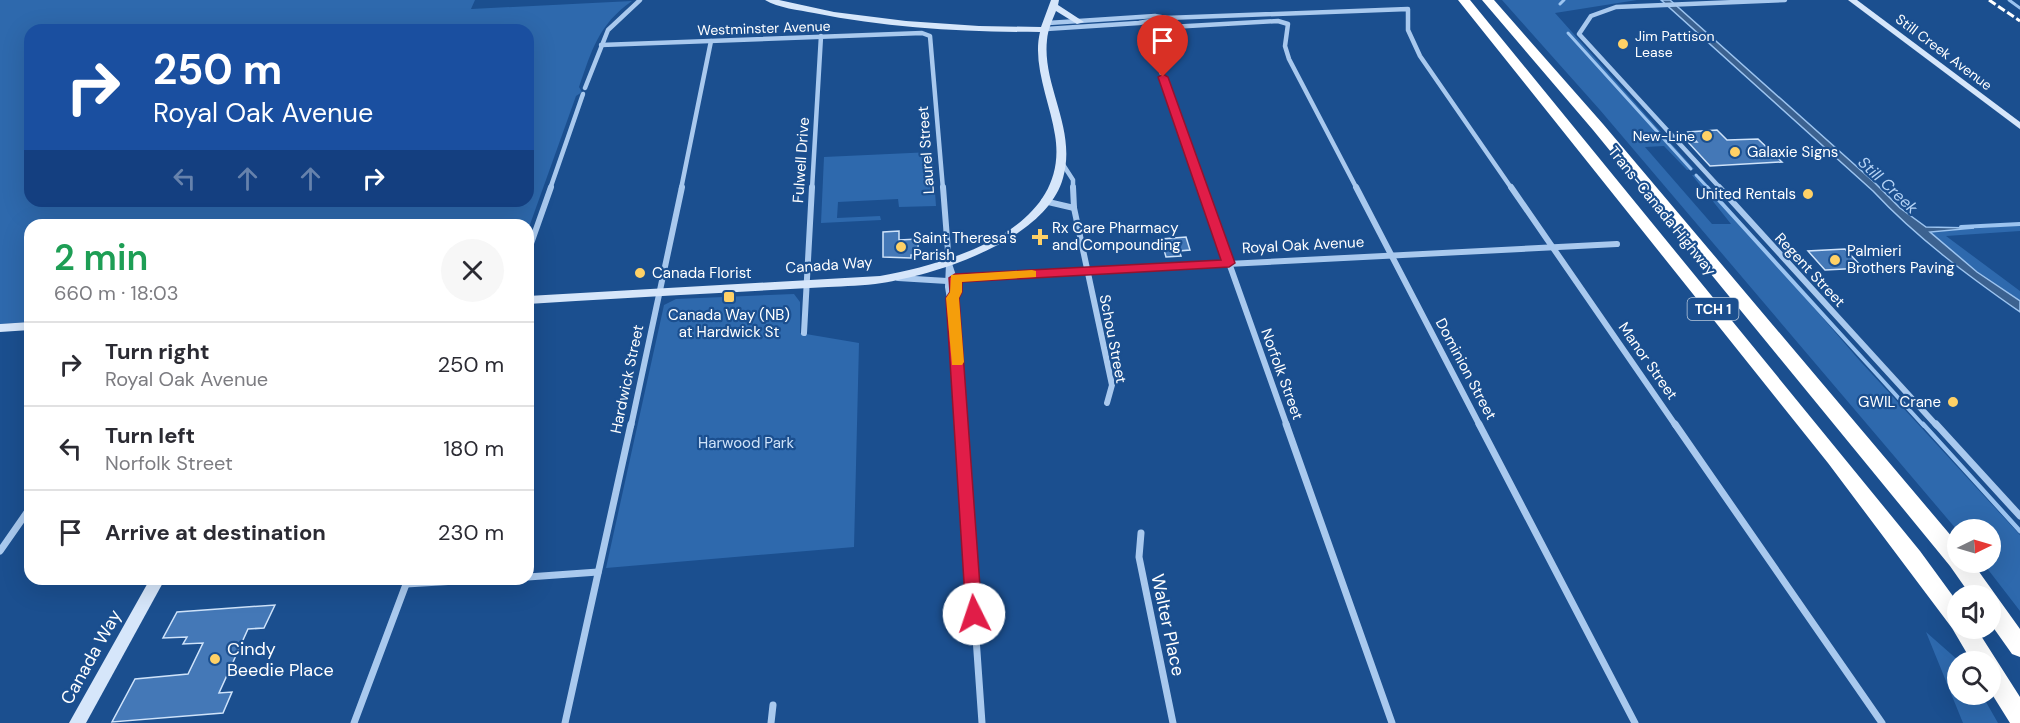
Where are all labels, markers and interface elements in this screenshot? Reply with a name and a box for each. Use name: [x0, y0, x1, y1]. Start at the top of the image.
street label: Still Creek Avenue: [1892, 10, 1996, 94]
pin: [1137, 15, 1188, 77]
street label: Westminster Avenue: [697, 17, 831, 39]
icon: arrive: [1146, 24, 1179, 57]
place label: Jim Pattison Lease: [1635, 27, 1715, 61]
marker: Jim Pattison Lease: [1616, 37, 1630, 51]
text: 250 m: [153, 42, 282, 97]
icon: right: [54, 48, 132, 126]
text: Royal Oak Avenue: [153, 95, 373, 130]
street label: Laurel Street: [913, 105, 939, 195]
street label: Fulwell Drive: [788, 116, 814, 204]
place label: New-Line: [1633, 127, 1695, 145]
marker: New-Line: [1700, 129, 1714, 143]
street label: Trans-Canada Highway: [1604, 142, 1721, 280]
place label: Galaxie Signs: [1747, 142, 1838, 162]
marker: Galaxie Signs: [1728, 145, 1742, 159]
water label: Still Creek: [1854, 152, 1923, 219]
icon: left: [168, 162, 201, 195]
icon: ahead: [231, 162, 264, 195]
icon: ahead: [294, 162, 327, 195]
icon: right: [357, 162, 390, 195]
place label: United Rentals: [1696, 184, 1796, 204]
marker: United Rentals: [1801, 187, 1815, 201]
place label: Rx Care Pharmacy and Compounding: [1052, 218, 1181, 255]
place label: Saint Theresa's Parish: [913, 228, 1017, 265]
street label: Regent Street: [1770, 229, 1850, 311]
marker: Rx Care Pharmacy and Compounding: [1033, 230, 1047, 244]
street label: Royal Oak Avenue: [1241, 232, 1365, 258]
text: 2 min: [54, 234, 148, 281]
button: close: [441, 239, 504, 302]
marker: Saint Theresa's Parish: [894, 240, 908, 254]
place label: Palmieri Brothers Paving: [1847, 241, 1955, 278]
street label: Canada Way: [785, 252, 874, 278]
marker: Palmieri Brothers Paving: [1828, 253, 1842, 267]
place label: Canada Florist: [652, 263, 752, 283]
marker: Canada Florist: [633, 266, 647, 280]
text: 660 m · 18:03: [54, 280, 178, 306]
marker: Canada Way (NB) at Hardwick St: [722, 290, 736, 304]
street label: Schou Street: [1095, 293, 1131, 385]
road number: TCH 1: [1688, 298, 1738, 320]
place label: Canada Way (NB) at Hardwick St: [668, 305, 790, 342]
street label: Dominion Street: [1431, 315, 1501, 423]
street label: Manor Street: [1614, 318, 1682, 404]
street label: Hardwick Street: [606, 323, 648, 435]
street label: Norfolk Street: [1256, 326, 1308, 423]
text: Turn right: [105, 337, 210, 366]
icon: right: [54, 348, 87, 381]
text: 250 m: [437, 350, 504, 379]
text: Royal Oak Avenue: [105, 366, 268, 392]
place label: GWIL Crane: [1858, 392, 1941, 412]
marker: GWIL Crane: [1946, 395, 1960, 409]
text: Turn left: [105, 421, 195, 450]
icon: left: [54, 432, 87, 465]
park label: Harwood Park: [698, 433, 794, 453]
text: 180 m: [443, 434, 504, 463]
text: Norfolk Street: [105, 450, 233, 476]
icon: arrive: [54, 516, 87, 549]
text: Arrive at destination: [105, 518, 326, 547]
text: 230 m: [438, 518, 504, 547]
north arrow: [1947, 519, 2001, 573]
map controls: [1947, 519, 2001, 705]
street label: Walter Place: [1145, 572, 1191, 678]
position arrow: [942, 582, 1006, 646]
button: sound: [1947, 585, 2001, 639]
street label: Canada Way: [55, 605, 127, 709]
place label: Cindy Beedie Place: [227, 637, 334, 682]
button: search: [1947, 651, 2001, 705]
marker: Cindy Beedie Place: [208, 652, 222, 666]

